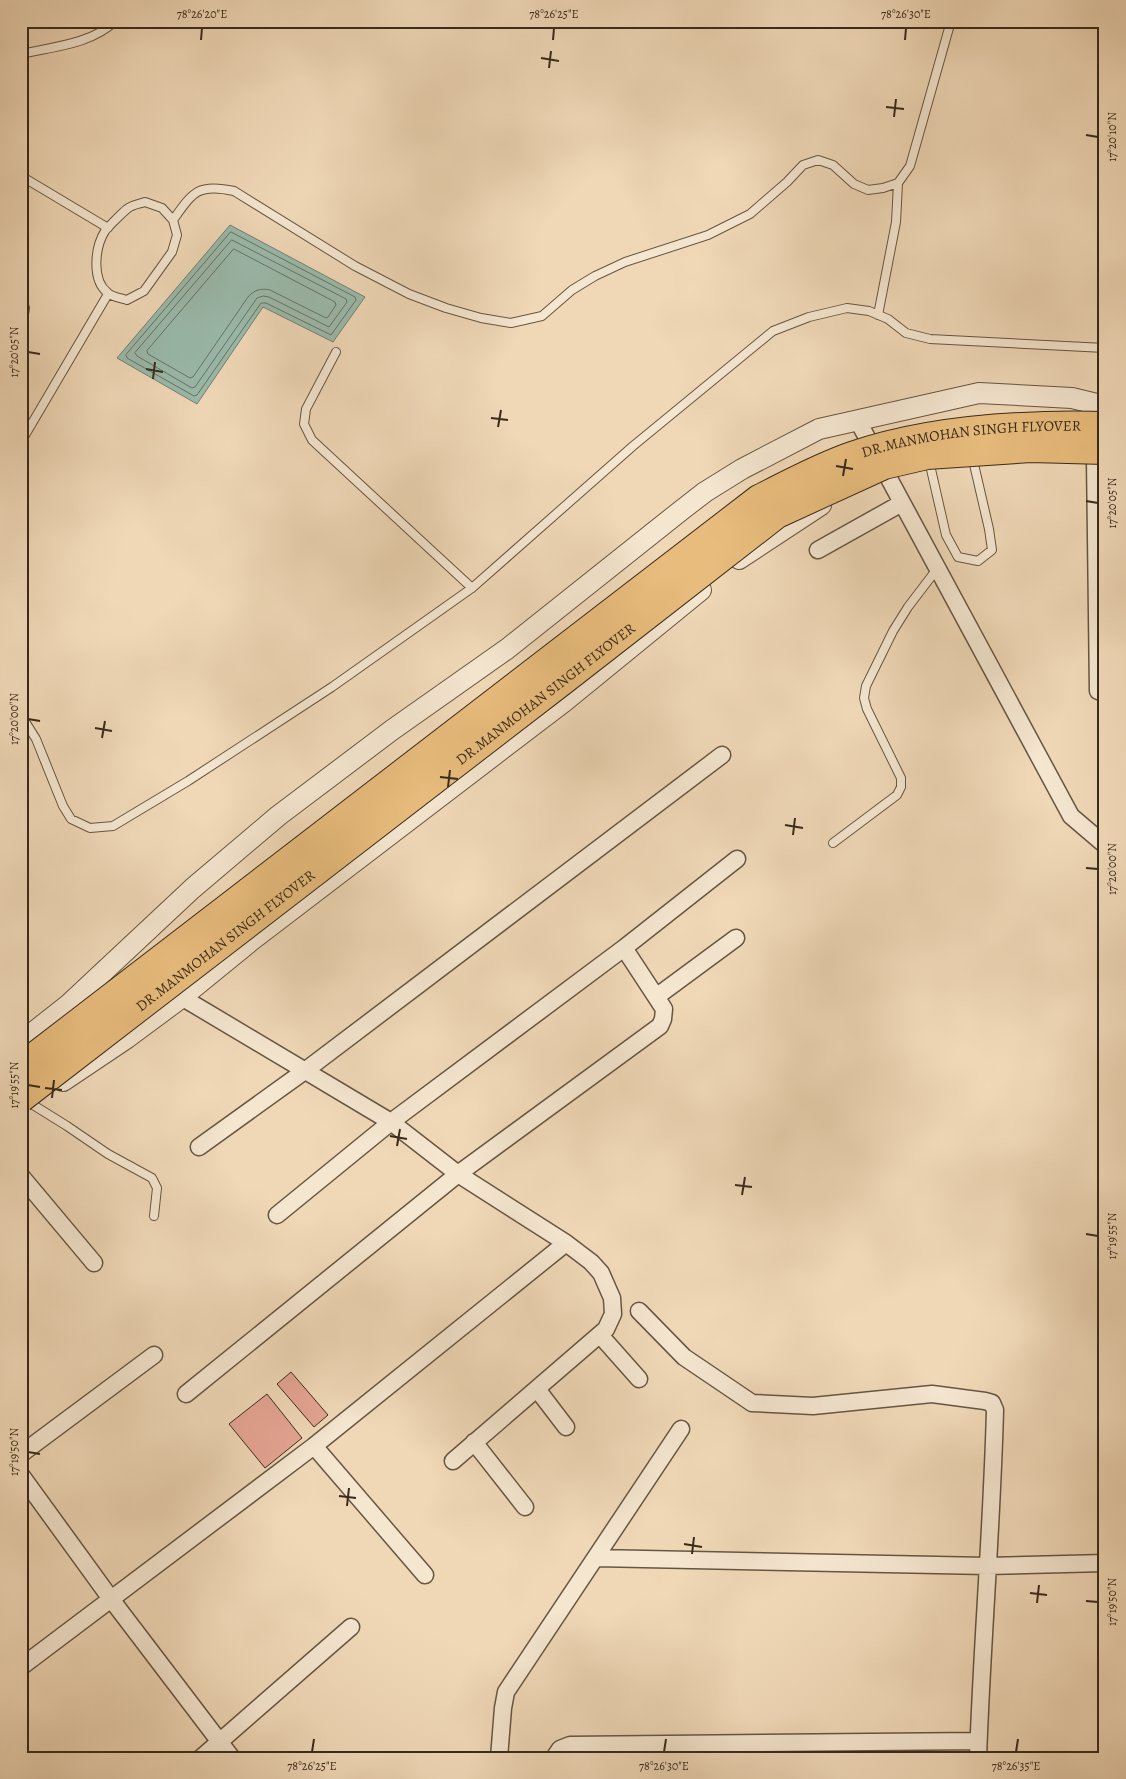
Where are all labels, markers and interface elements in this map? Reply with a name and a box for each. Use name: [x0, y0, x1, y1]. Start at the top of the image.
text: 78°26'20"E: [177, 6, 227, 22]
text: 78°26'25"E: [529, 6, 579, 22]
text: 78°26'30"E: [881, 6, 931, 22]
text: 17°20'10"N: [1104, 112, 1120, 162]
text: 17°20'05"N: [6, 326, 22, 377]
street label: DR.MANMOHAN SINGH FLYOVER: [859, 416, 1082, 462]
text: 17°20'05"N: [1104, 477, 1120, 528]
street label: DR.MANMOHAN SINGH FLYOVER: [452, 618, 640, 769]
text: 17°20'00"N: [6, 693, 22, 745]
text: 17°20'00"N: [1104, 843, 1120, 895]
street label: DR.MANMOHAN SINGH FLYOVER: [132, 865, 320, 1016]
text: 17°19'55"N: [6, 1061, 22, 1108]
text: 17°19'55"N: [1104, 1212, 1120, 1259]
text: 17°19'50"N: [6, 1428, 22, 1476]
text: 17°19'50"N: [1104, 1578, 1120, 1626]
text: 78°26'25"E: [287, 1758, 337, 1774]
text: 78°26'30"E: [639, 1758, 689, 1774]
text: 78°26'35"E: [992, 1758, 1040, 1774]

